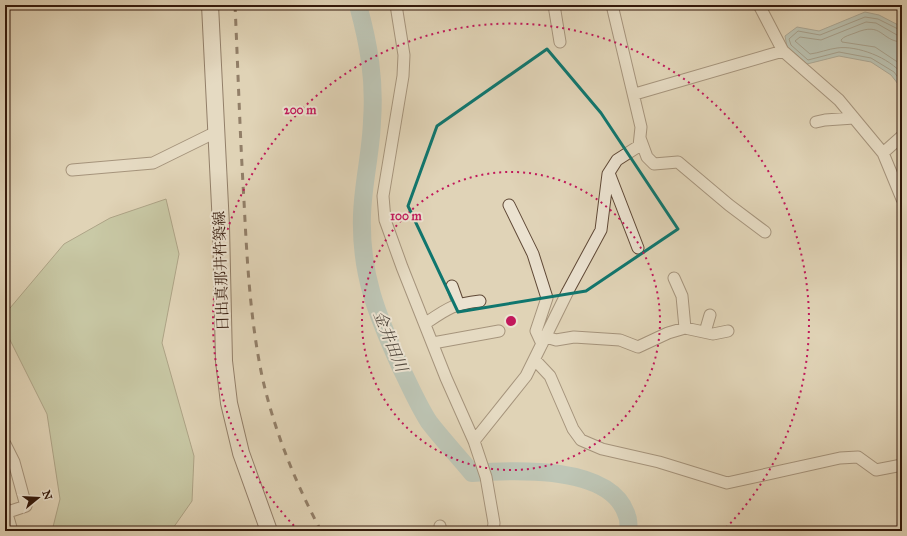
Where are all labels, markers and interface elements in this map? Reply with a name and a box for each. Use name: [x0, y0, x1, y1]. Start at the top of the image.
text: 200 m: [284, 103, 317, 117]
text: 100 m: [390, 209, 423, 223]
street label: 日出真那井杵築線: [210, 211, 232, 331]
water label: 金井田川: [370, 308, 412, 376]
centre of rings: [504, 314, 518, 328]
north arrow: [18, 478, 58, 518]
text: N: [39, 489, 55, 502]

